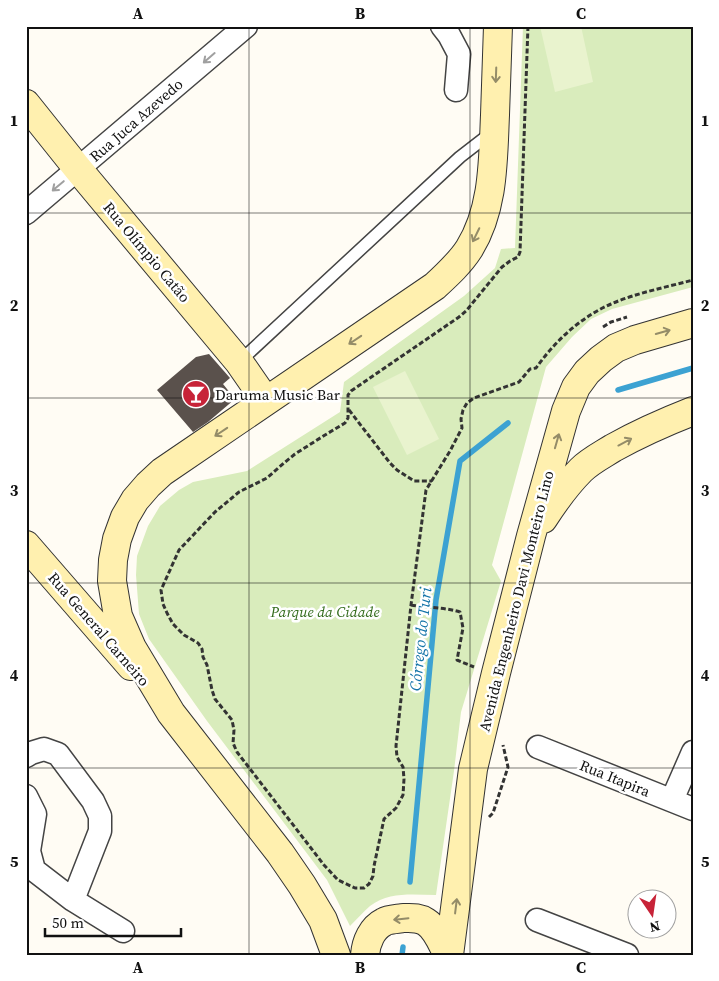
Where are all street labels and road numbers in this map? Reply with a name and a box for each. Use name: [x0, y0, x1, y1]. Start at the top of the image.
street label: Rua Juca Azevedo: [85, 73, 187, 167]
street label: Rua Olímpio Catão: [99, 197, 195, 307]
street label: Avenida Engenheiro Davi Monteiro Lino: [473, 468, 559, 734]
street label: Rua General Carneiro: [44, 567, 154, 691]
street label: Rua Itapira: [577, 754, 654, 802]

